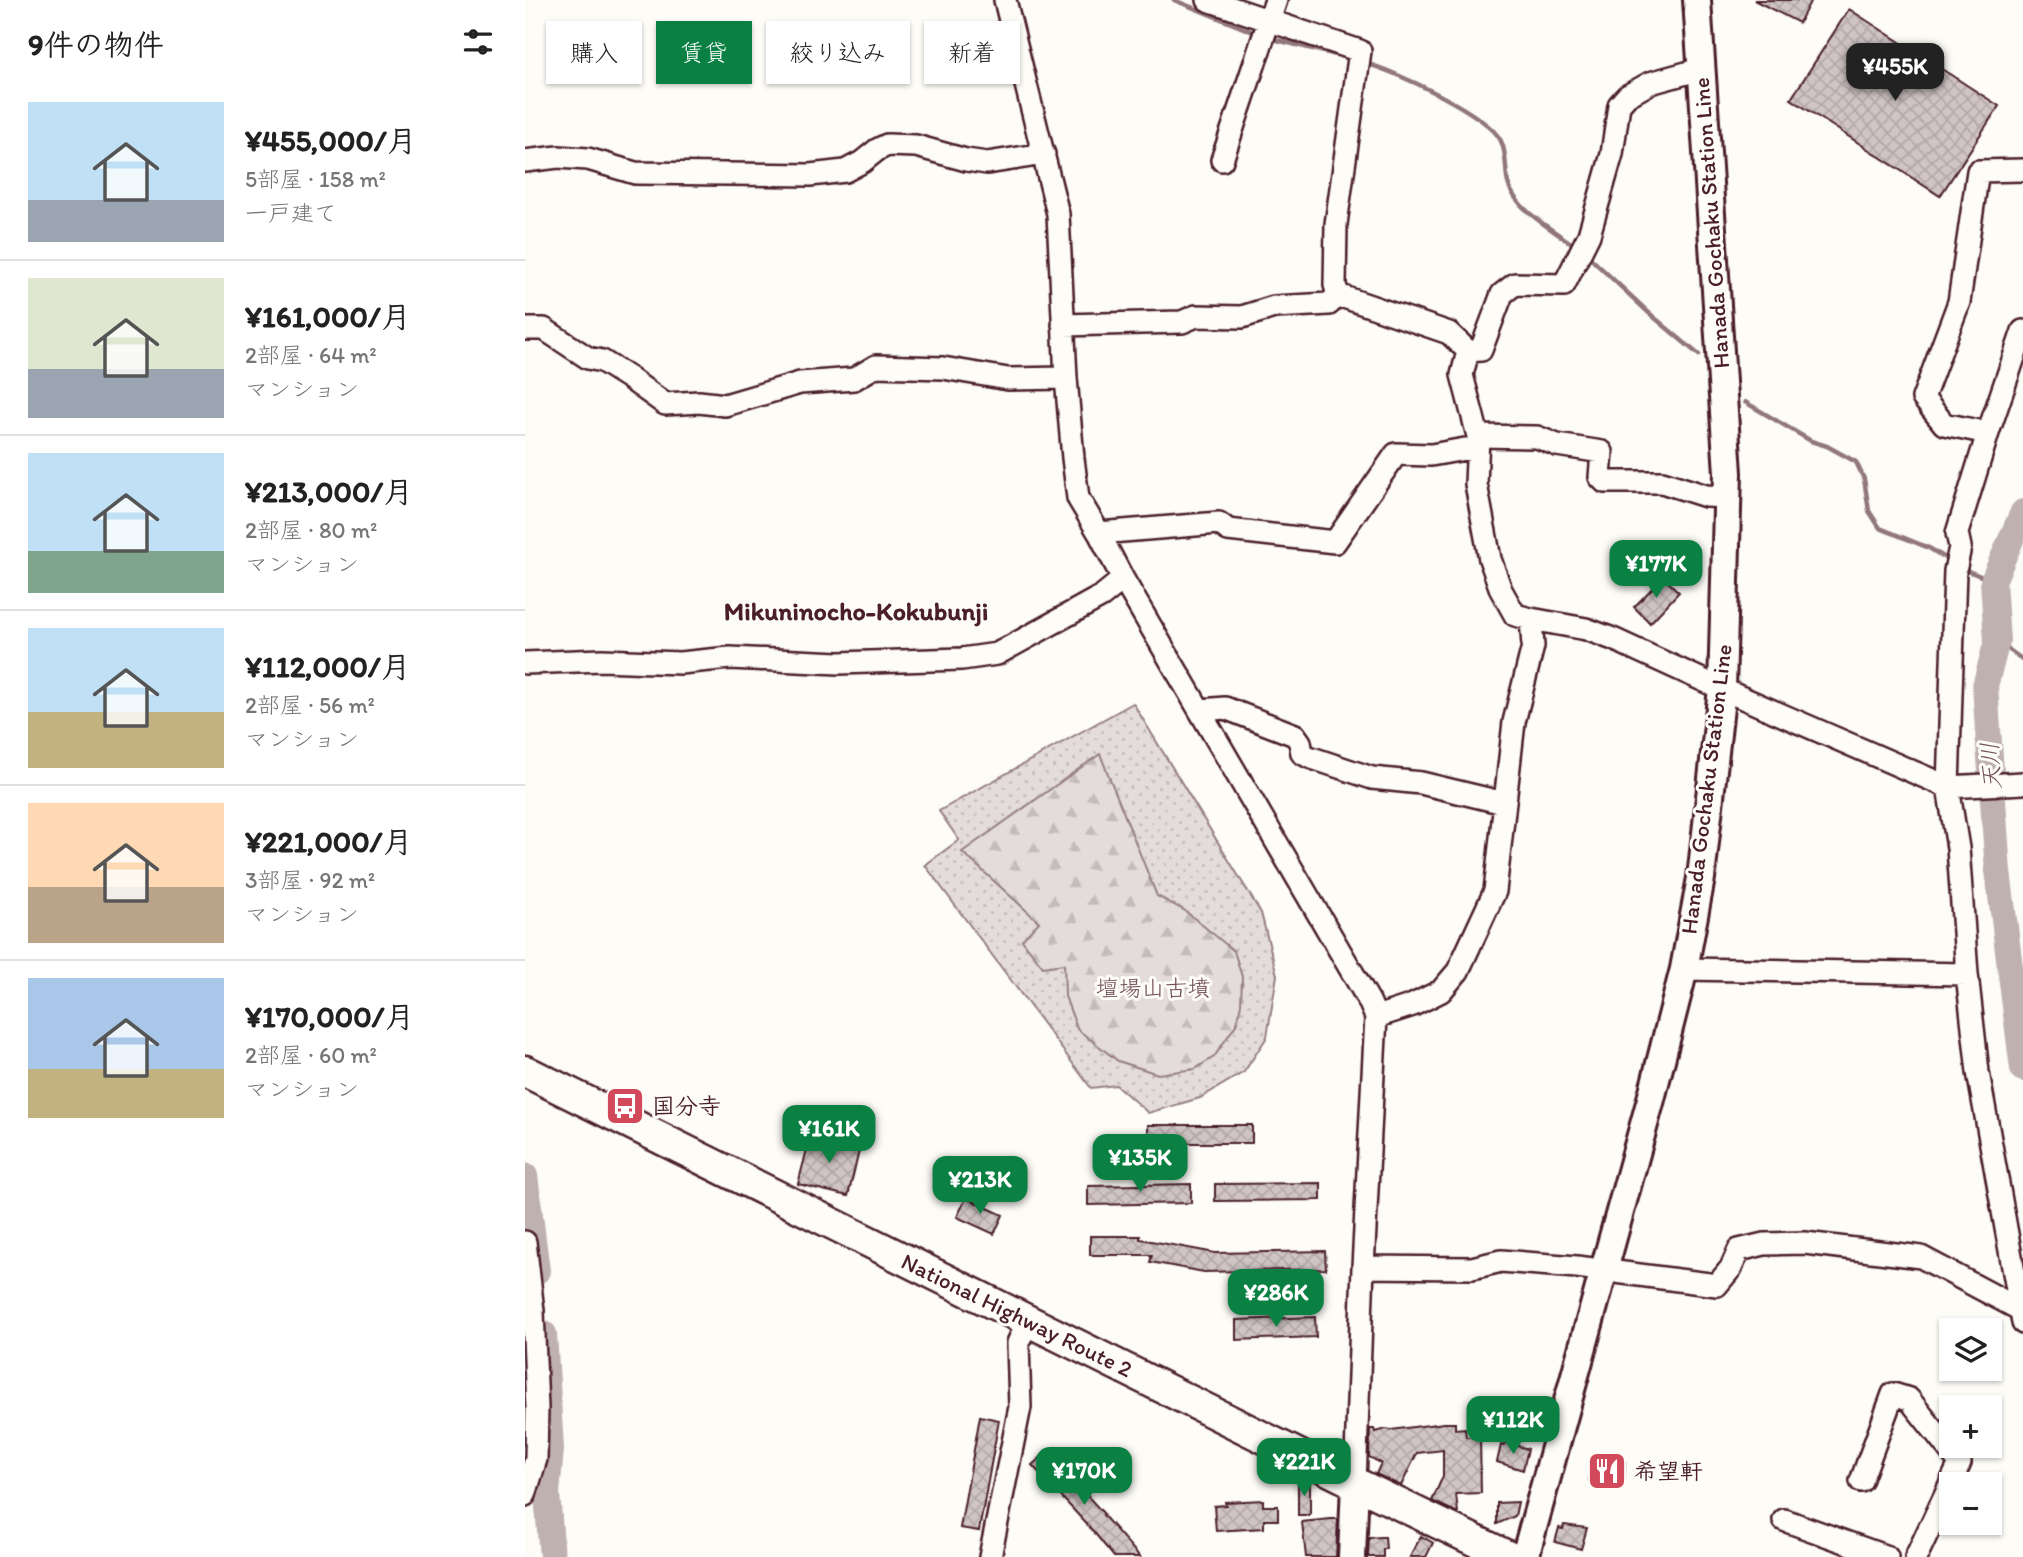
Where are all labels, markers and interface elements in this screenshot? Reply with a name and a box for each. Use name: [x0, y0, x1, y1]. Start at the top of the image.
chip: 購入: [546, 21, 642, 84]
chip: 賃貸: [656, 21, 752, 84]
chip: 絞り込み: [766, 21, 910, 84]
chip: 新着: [924, 21, 1020, 84]
icon: filters: [459, 23, 497, 61]
text: 9件の物件: [28, 26, 164, 63]
pin: ¥455K: [1846, 43, 1944, 103]
text: ¥455K: [1862, 52, 1928, 80]
street label: Hanada Gochaku Station Line: [1687, 76, 1735, 370]
text: ¥455,000/月: [245, 122, 417, 159]
icon: home: [84, 130, 168, 214]
text: 5部屋 · 158 m²: [245, 165, 386, 193]
text: 一戸建て: [245, 199, 337, 227]
text: ¥161,000/月: [245, 298, 411, 335]
icon: home: [84, 306, 168, 390]
text: 2部屋 · 64 m²: [245, 341, 377, 369]
text: マンション: [245, 375, 359, 403]
text: ¥213,000/月: [245, 473, 413, 510]
icon: home: [84, 481, 168, 565]
text: 2部屋 · 80 m²: [245, 516, 377, 544]
pin: ¥177K: [1607, 540, 1705, 600]
text: ¥177K: [1625, 549, 1687, 577]
text: マンション: [245, 550, 359, 578]
district label: Mikuninocho-Kokubunji: [724, 595, 988, 627]
street label: Hanada Gochaku Station Line: [1674, 642, 1738, 936]
text: ¥112,000/月: [245, 648, 411, 685]
icon: home: [84, 656, 168, 740]
text: 2部屋 · 56 m²: [245, 691, 375, 719]
text: マンション: [245, 725, 359, 753]
water label: 天川: [1974, 741, 2007, 791]
text: ¥221,000/月: [245, 823, 412, 860]
icon: home: [84, 831, 168, 915]
text: 3部屋 · 92 m²: [245, 866, 375, 894]
text: マンション: [245, 900, 359, 928]
park label: 壇場山古墳: [1096, 974, 1211, 1002]
text: ¥170,000/月: [245, 998, 414, 1035]
icon: home: [84, 1006, 168, 1090]
text: 2部屋 · 60 m²: [245, 1041, 377, 1069]
text: マンション: [245, 1075, 359, 1103]
bus stop icon: 国分寺: [604, 1085, 646, 1127]
place label: 国分寺: [652, 1092, 721, 1120]
pin: ¥161K: [780, 1106, 878, 1165]
text: ¥161K: [798, 1114, 860, 1142]
pin: ¥135K: [1091, 1134, 1189, 1194]
text: ¥135K: [1109, 1143, 1171, 1171]
pin: ¥213K: [931, 1156, 1029, 1216]
text: ¥213K: [949, 1165, 1011, 1193]
street label: National Highway Route 2: [897, 1247, 1137, 1383]
pin: ¥286K: [1227, 1270, 1325, 1329]
text: ¥286K: [1244, 1278, 1308, 1306]
map controls: [1939, 1318, 2002, 1535]
button: layers: [1939, 1318, 2002, 1381]
button: +: [1939, 1395, 2002, 1458]
pin: ¥112K: [1464, 1396, 1562, 1456]
text: ¥112K: [1482, 1405, 1544, 1433]
pin: ¥221K: [1255, 1438, 1353, 1498]
text: ¥221K: [1273, 1447, 1335, 1475]
pin: ¥170K: [1035, 1448, 1133, 1507]
restaurant icon: 希望軒: [1586, 1450, 1628, 1492]
text: ¥170K: [1052, 1456, 1116, 1484]
place label: 希望軒: [1634, 1457, 1703, 1485]
button: −: [1939, 1472, 2002, 1535]

